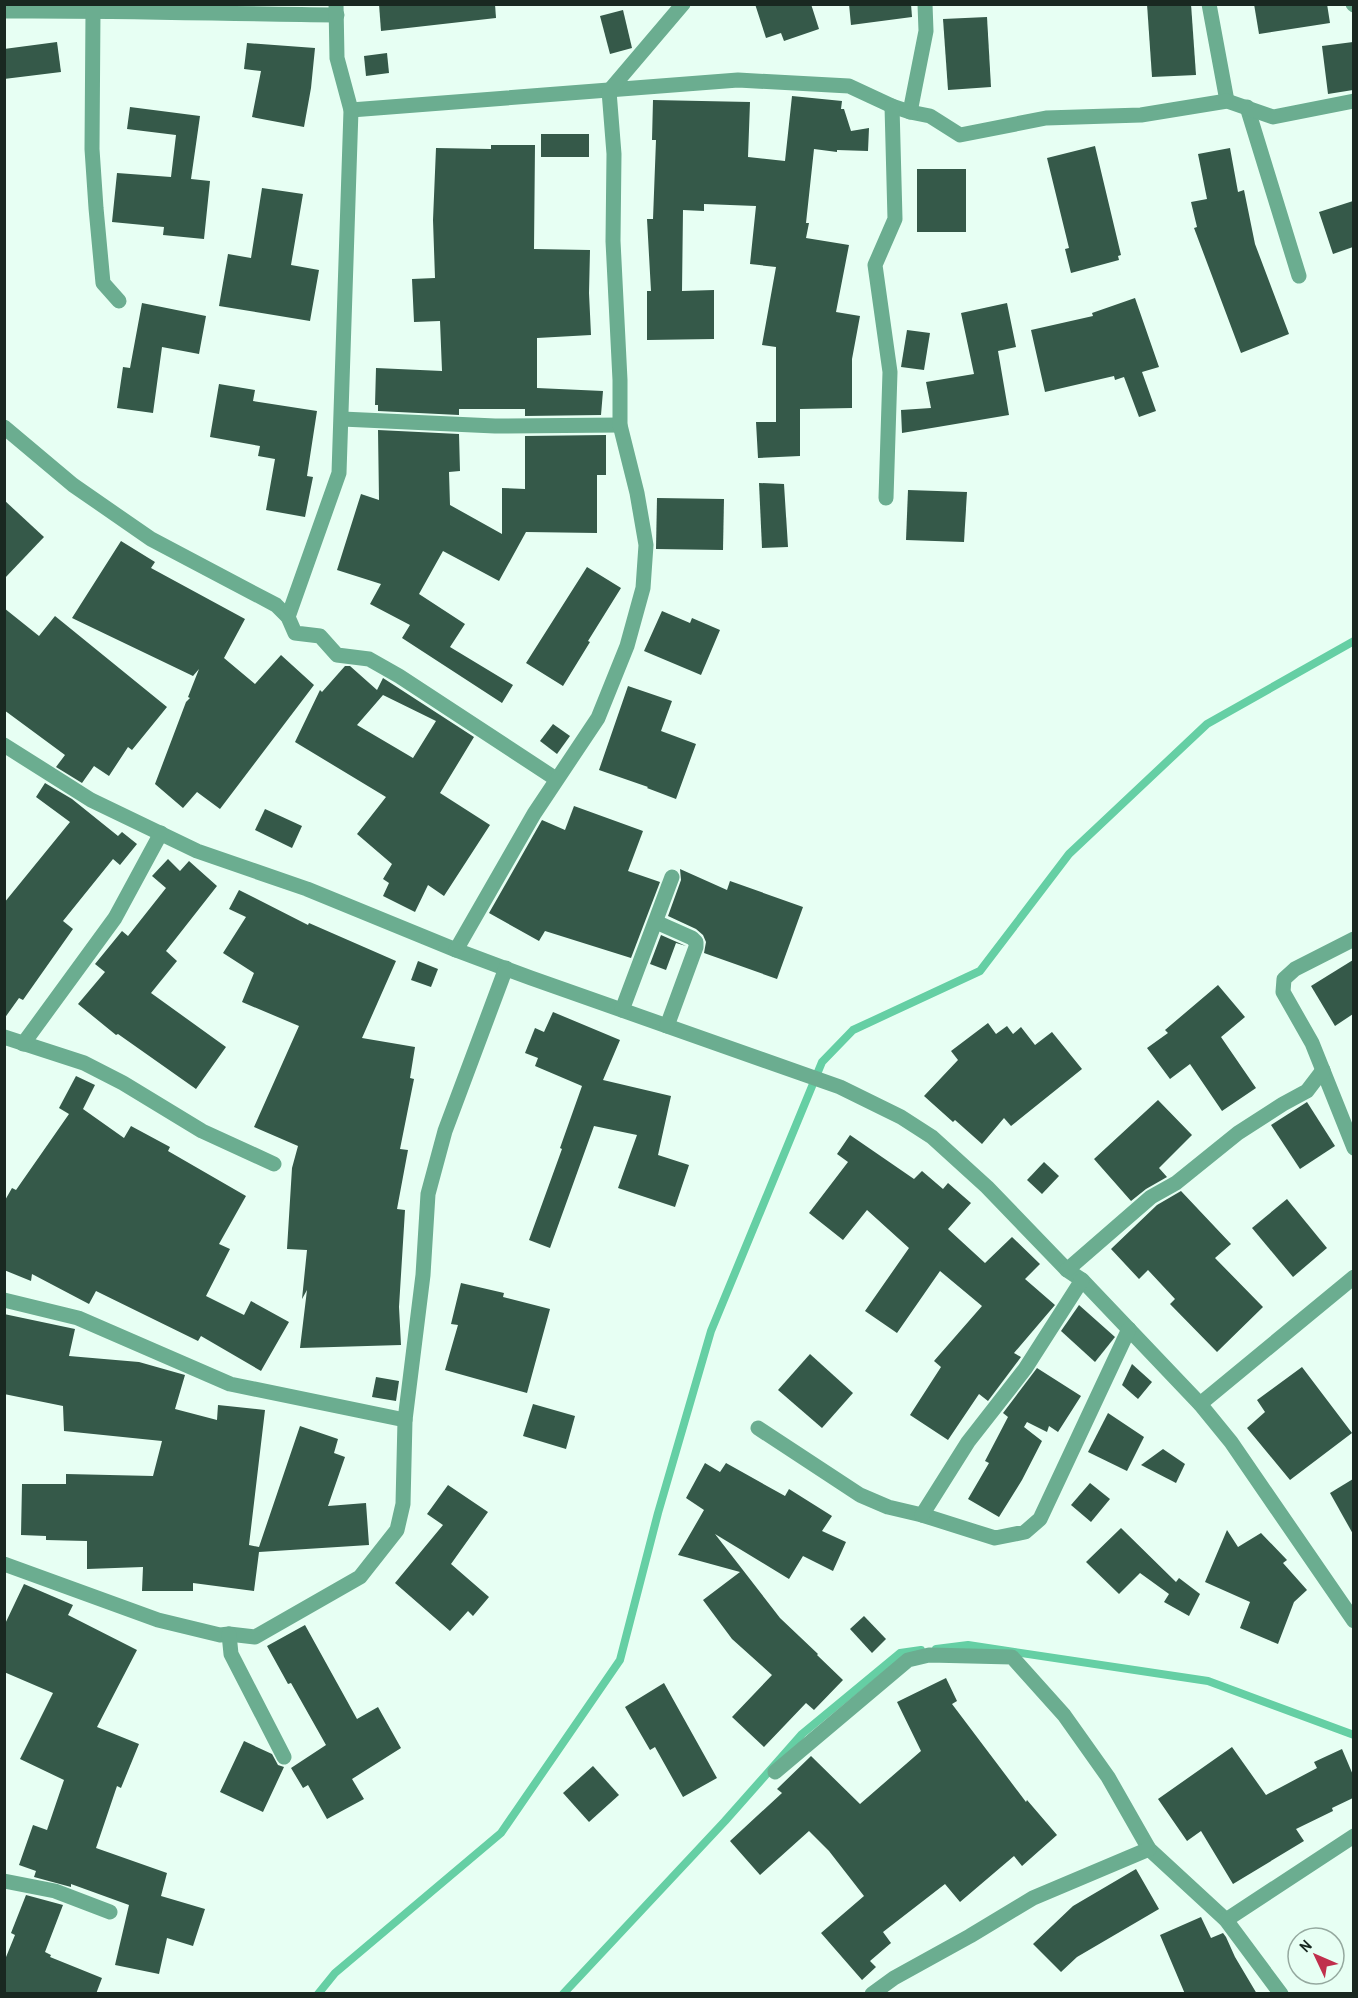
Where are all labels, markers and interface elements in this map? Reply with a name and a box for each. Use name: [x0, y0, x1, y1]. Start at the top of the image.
north arrow: [1286, 1926, 1346, 1986]
text: N: [1294, 1935, 1316, 1957]

